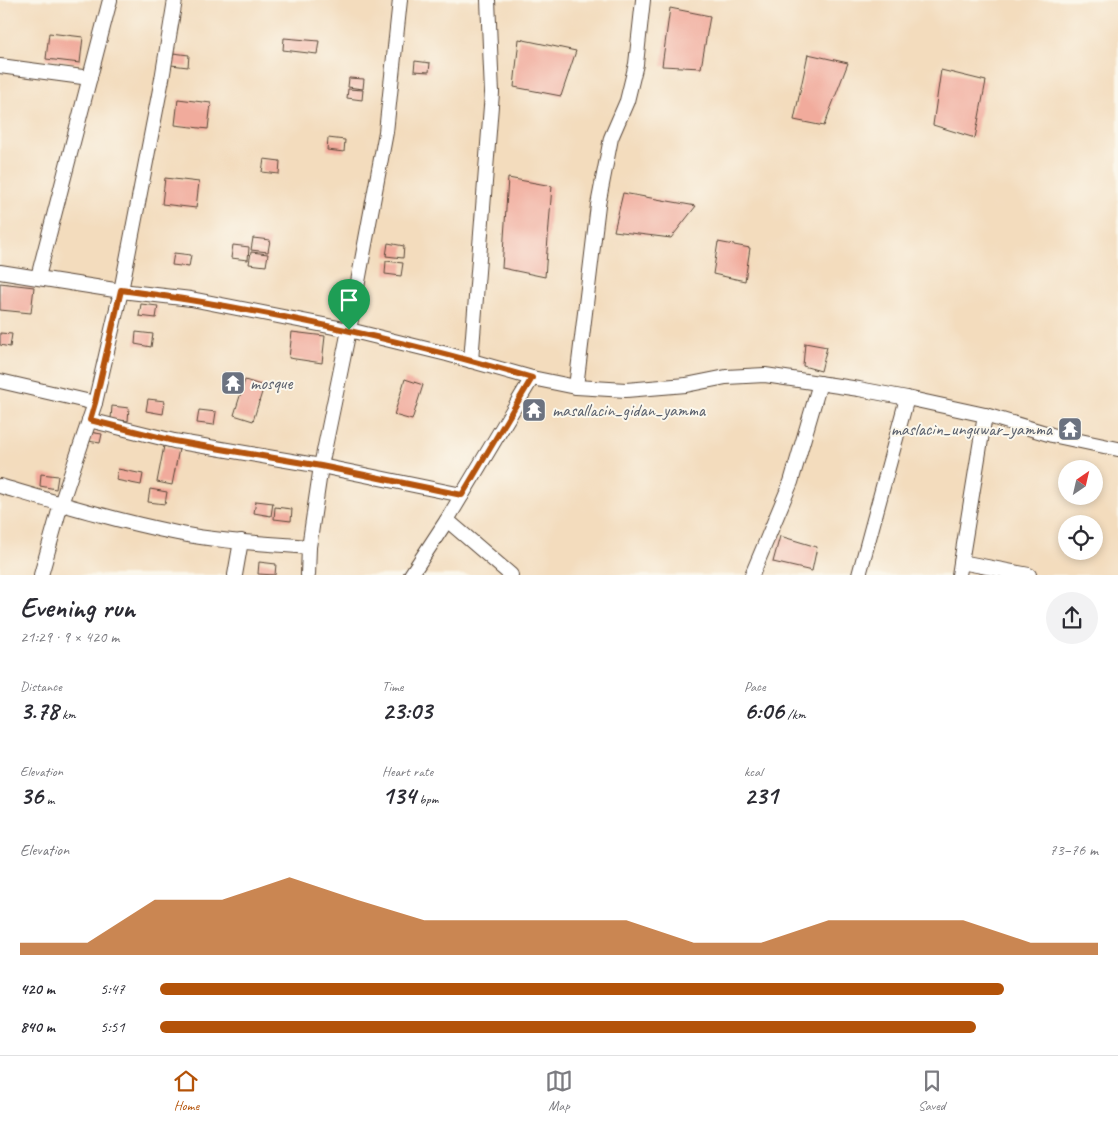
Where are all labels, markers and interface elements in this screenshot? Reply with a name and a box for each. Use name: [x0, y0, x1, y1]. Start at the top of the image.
pin: [328, 279, 370, 330]
icon: arrive: [335, 286, 363, 314]
temple icon: mosque: [220, 370, 246, 396]
place label: mosque: [250, 372, 293, 394]
temple icon: masallacin_gidan_yamma: [521, 397, 547, 423]
place label: masallacin_gidan_yamma: [552, 399, 707, 421]
temple icon: maslacin_unguwar_yamma: [1057, 416, 1083, 442]
place label: maslacin_unguwar_yamma: [891, 418, 1054, 440]
north arrow: [1058, 460, 1102, 505]
map controls: [1058, 460, 1103, 560]
button: locate: [1058, 515, 1103, 560]
text: Evening run: [20, 590, 135, 625]
button: share: [1046, 592, 1098, 644]
text: 21:29 · 9 × 420 m: [20, 627, 119, 647]
text: Distance: [20, 678, 62, 695]
text: Time: [382, 678, 403, 695]
text: Pace: [744, 678, 766, 695]
text: 3.78: [20, 695, 59, 727]
text: 23:03: [382, 695, 432, 727]
text: 6:06: [744, 695, 784, 727]
text: km: [59, 706, 76, 723]
text: /km: [784, 706, 805, 723]
text: Elevation: [20, 763, 63, 780]
text: Heart rate: [382, 763, 433, 780]
text: kcal: [744, 763, 763, 780]
text: 36: [20, 780, 43, 812]
text: 134: [382, 780, 416, 812]
text: 231: [744, 780, 778, 812]
text: m: [43, 791, 54, 808]
text: bpm: [416, 791, 438, 808]
text: Elevation: [20, 840, 69, 860]
text: 73–76 m: [1049, 840, 1098, 860]
text: 420 m: [20, 979, 55, 999]
text: 5:47: [100, 979, 125, 999]
text: 840 m: [20, 1017, 55, 1037]
text: 5:51: [100, 1017, 125, 1037]
tab: Home: [172, 1067, 200, 1114]
tab: Map: [545, 1067, 573, 1114]
tab: Saved: [918, 1067, 946, 1114]

